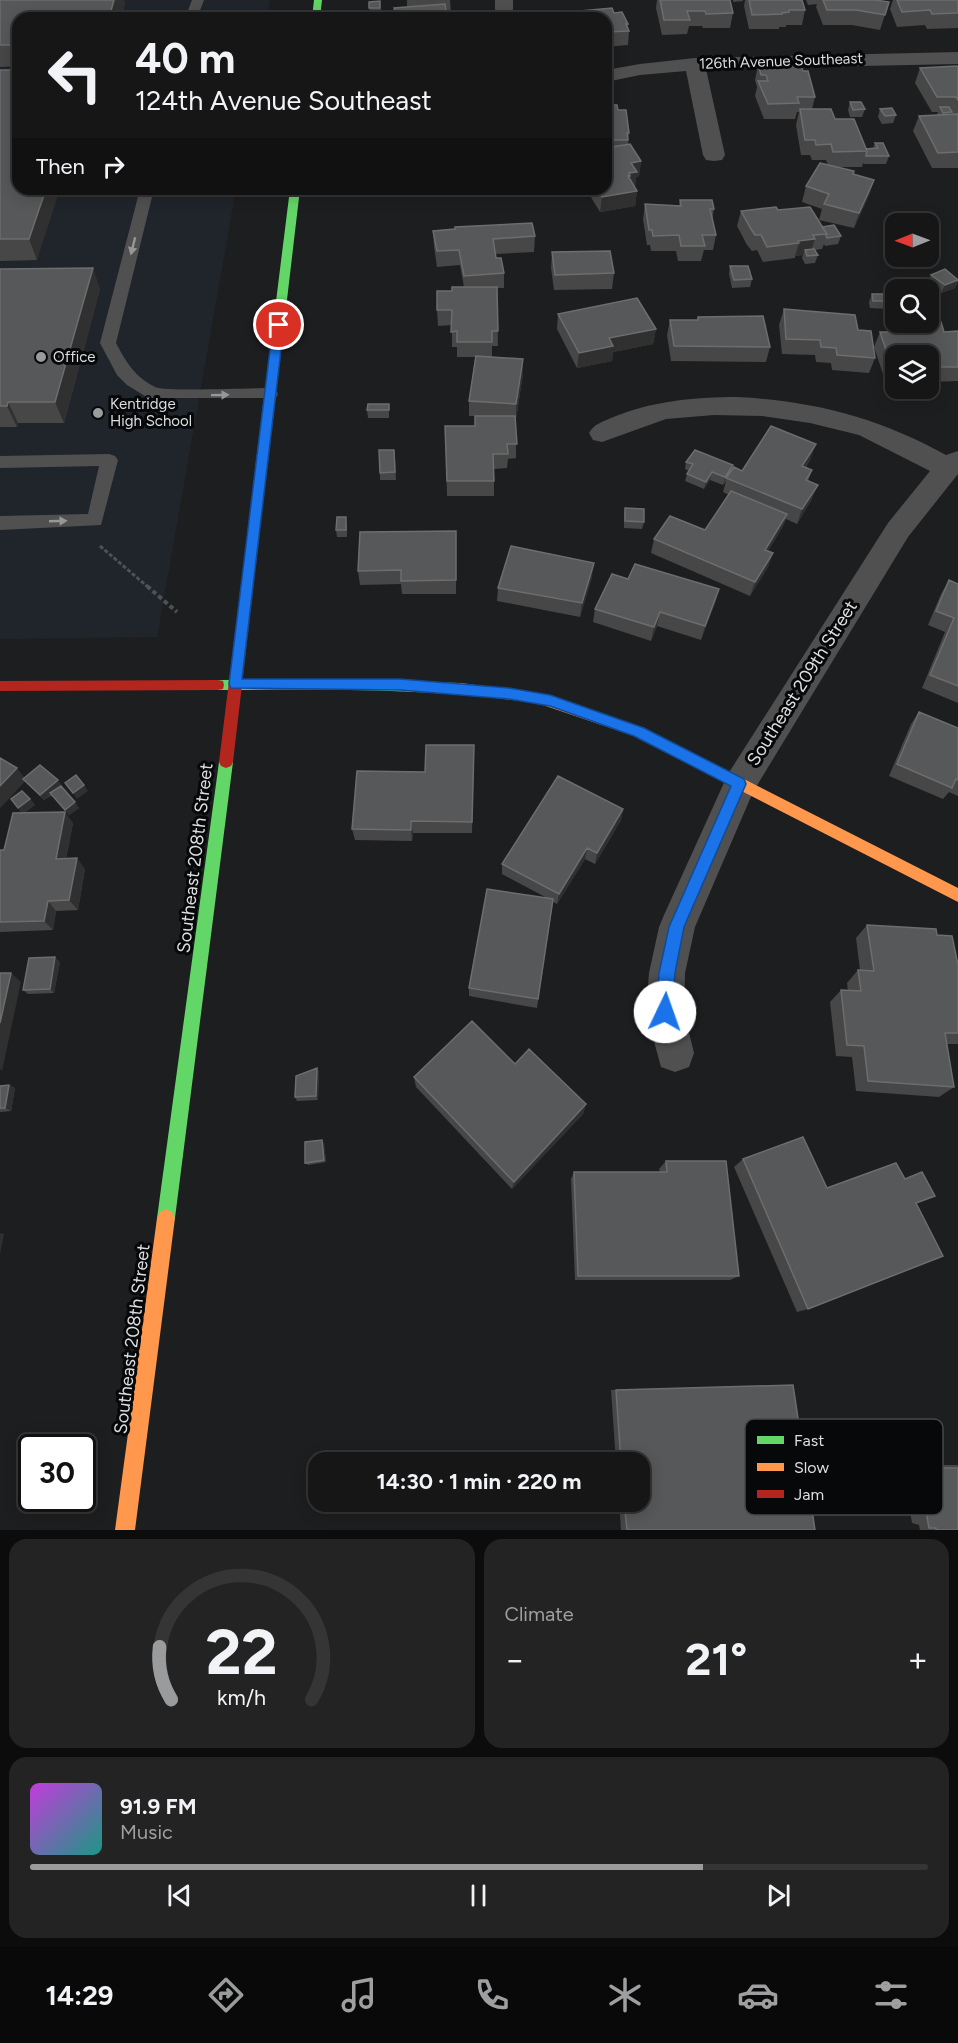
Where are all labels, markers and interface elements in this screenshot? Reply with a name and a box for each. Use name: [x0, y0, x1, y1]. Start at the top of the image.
text: 40 m: [135, 33, 235, 84]
icon: left: [36, 36, 114, 114]
street label: 126th Avenue Southeast: [699, 49, 864, 73]
text: 124th Avenue Southeast: [135, 84, 432, 117]
icon: right: [97, 150, 130, 183]
text: Then: [36, 153, 85, 180]
north arrow: [885, 213, 939, 267]
map controls: [885, 213, 939, 399]
one-way arrow: [127, 237, 137, 255]
button: search: [885, 279, 939, 333]
pin: [253, 299, 304, 350]
icon: arrive: [262, 308, 295, 341]
button: layers: [885, 345, 939, 399]
place label: Office: [53, 348, 96, 366]
marker: Office: [34, 350, 48, 364]
one-way arrow: [210, 390, 229, 399]
place label: Kentridge High School: [110, 395, 192, 430]
marker: Kentridge High School: [91, 406, 105, 420]
one-way arrow: [49, 516, 68, 526]
street label: Southeast 209th Street: [742, 596, 862, 770]
street label: Southeast 208th Street: [172, 761, 218, 954]
position arrow: [633, 980, 697, 1044]
street label: Southeast 208th Street: [109, 1242, 155, 1435]
legend: [745, 1419, 943, 1515]
text: Fast: [794, 1431, 824, 1450]
speed limit sign: 30: [18, 1434, 96, 1512]
text: Slow: [794, 1458, 829, 1477]
text: 14:30 · 1 min · 220 m: [377, 1468, 581, 1495]
text: Jam: [794, 1485, 824, 1504]
text: Climate: [505, 1602, 574, 1626]
text: 22: [206, 1615, 278, 1690]
text: 21°: [685, 1632, 747, 1686]
text: −: [505, 1640, 525, 1679]
text: +: [907, 1640, 928, 1679]
text: km/h: [217, 1686, 266, 1711]
text: 91.9 FM: [120, 1793, 197, 1820]
text: Music: [120, 1820, 173, 1844]
icon: previous: [163, 1879, 196, 1912]
icon: pause: [462, 1879, 495, 1912]
icon: next: [762, 1879, 795, 1912]
icon: directions: [205, 1974, 247, 2016]
icon: music: [338, 1974, 380, 2016]
icon: phone: [471, 1974, 513, 2016]
icon: climate: [604, 1974, 646, 2016]
icon: car: [737, 1974, 779, 2016]
icon: filters: [870, 1974, 912, 2016]
text: 14:29: [46, 1979, 113, 2012]

